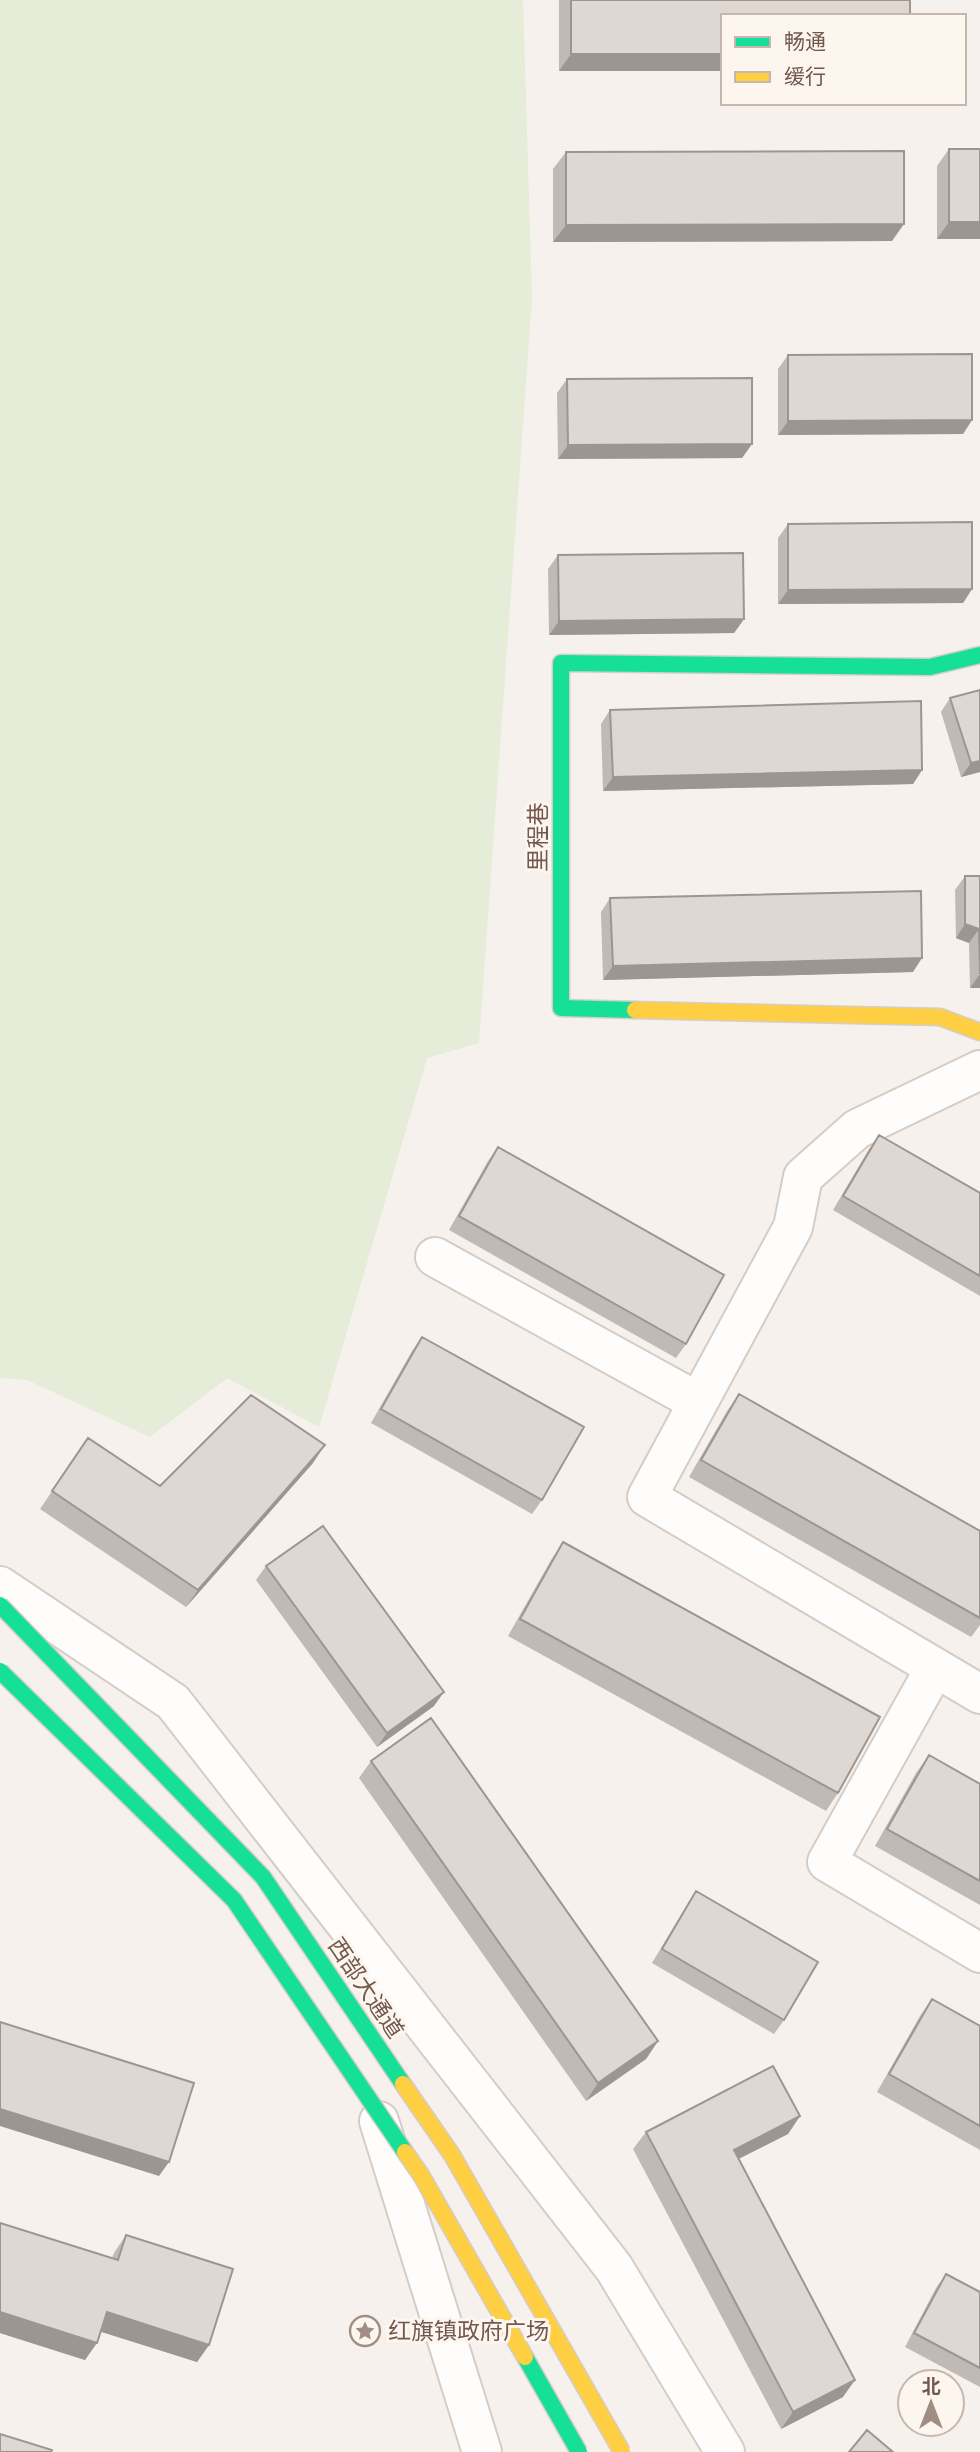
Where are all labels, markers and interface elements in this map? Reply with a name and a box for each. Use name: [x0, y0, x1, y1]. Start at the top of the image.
legend: [721, 14, 966, 105]
text: 畅通: [784, 27, 826, 55]
text: 缓行: [784, 62, 826, 90]
street label: 里程巷: [521, 803, 553, 872]
street label: 西部大通道: [321, 1931, 412, 2044]
place icon: 红旗镇政府广场: [348, 2314, 382, 2348]
place label: 红旗镇政府广场: [388, 2314, 549, 2346]
north arrow: [896, 2368, 966, 2438]
text: 北: [921, 2373, 941, 2399]

